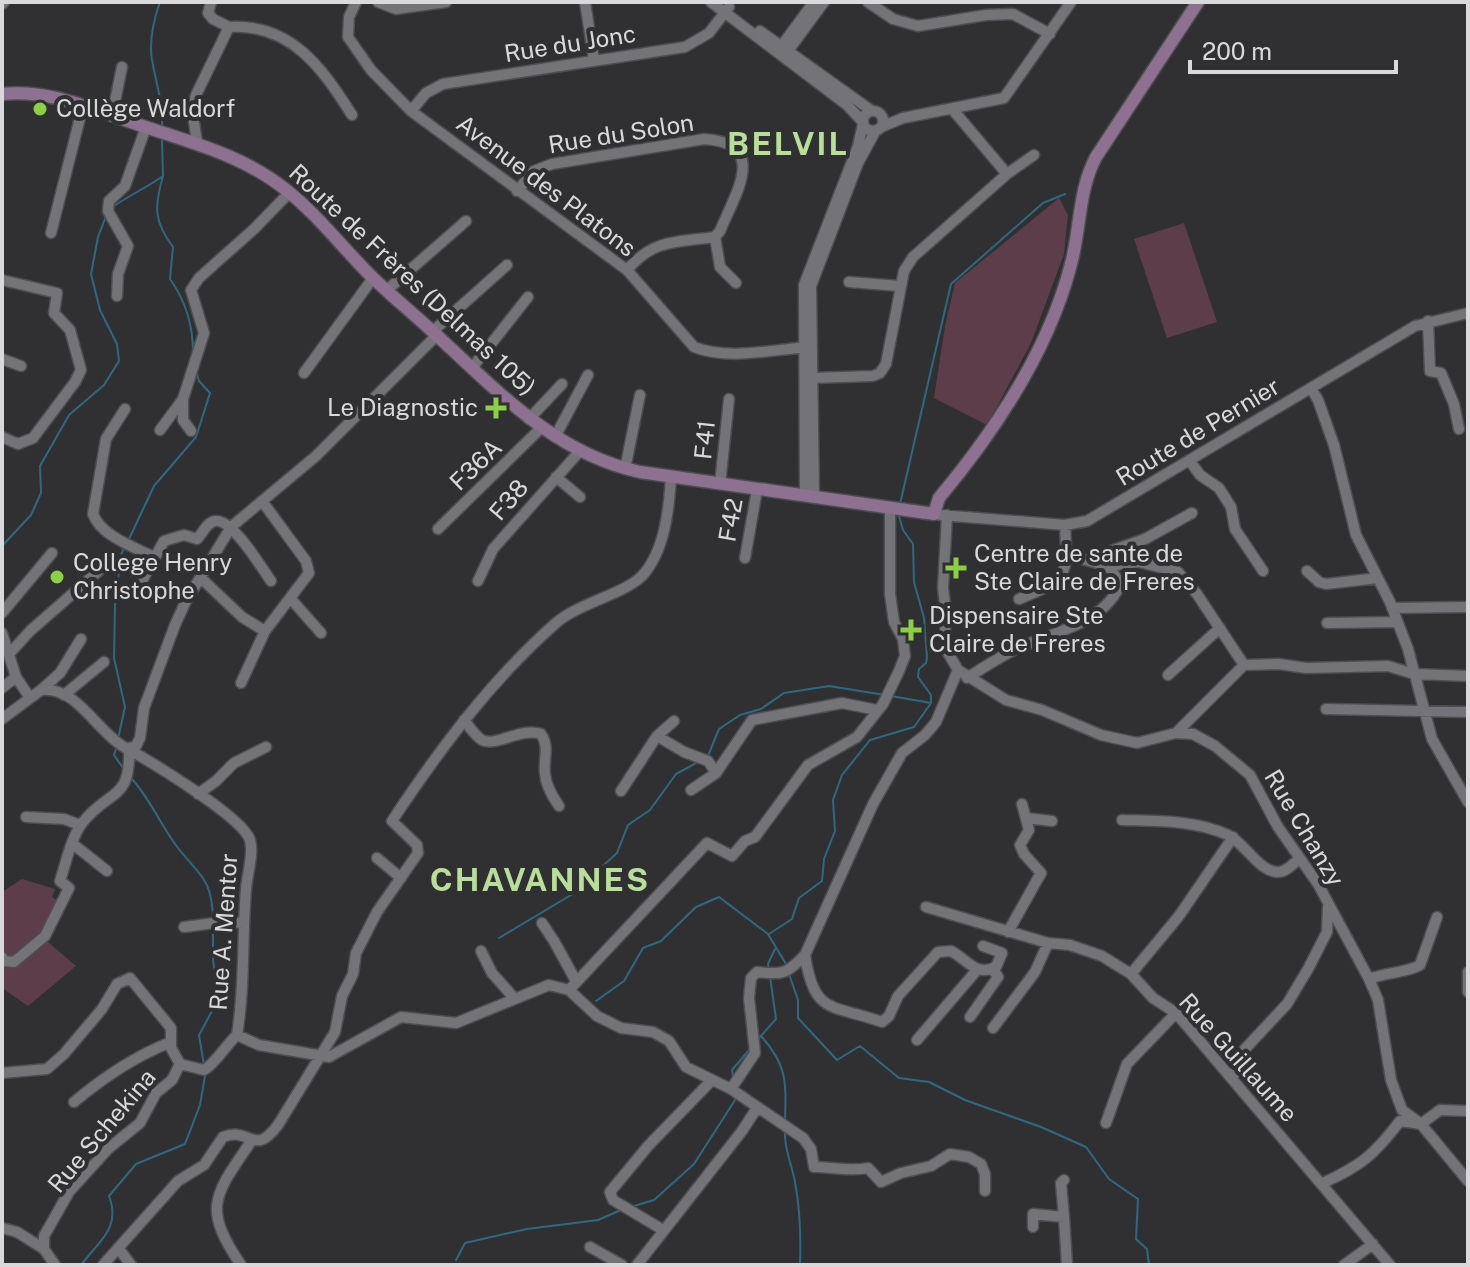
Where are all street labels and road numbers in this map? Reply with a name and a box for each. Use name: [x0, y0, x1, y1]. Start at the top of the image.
street label: Rue du Jonc: [502, 19, 638, 67]
street label: Rue du Solon: [546, 108, 696, 158]
street label: Avenue des Platons: [451, 109, 642, 262]
street label: Route de Frères (Delmas 105): [284, 158, 542, 401]
street label: Route de Pernier: [1111, 371, 1284, 491]
street label: F41: [688, 419, 720, 461]
street label: F36A: [444, 433, 507, 496]
street label: F38: [483, 473, 533, 525]
street label: F42: [712, 496, 748, 544]
street label: Rue Chanzy: [1259, 764, 1351, 891]
street label: Rue A. Mentor: [204, 852, 242, 1011]
street label: Rue Guillaume: [1174, 987, 1304, 1127]
street label: Rue Schekina: [42, 1063, 161, 1198]

